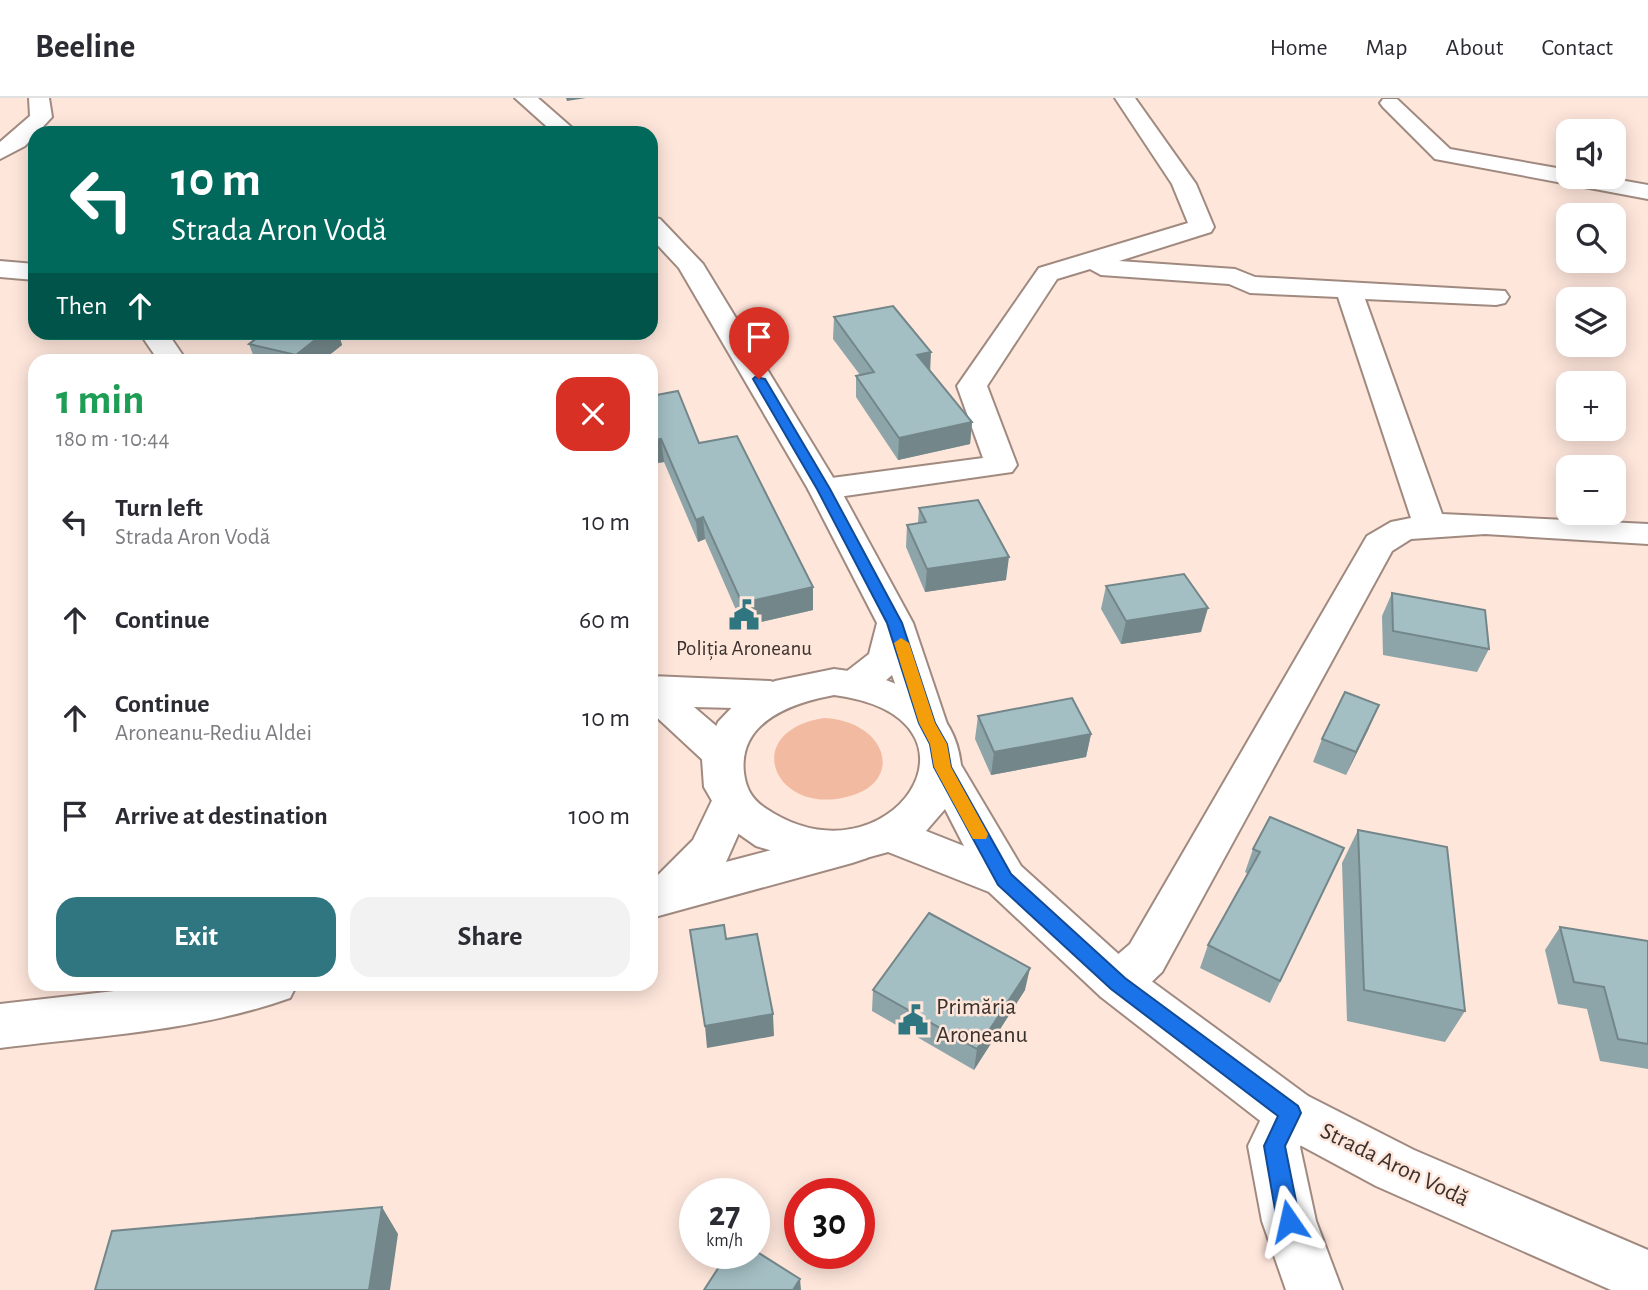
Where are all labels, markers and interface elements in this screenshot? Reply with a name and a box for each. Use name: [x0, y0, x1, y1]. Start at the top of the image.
text: Beeline: [35, 31, 135, 64]
text: Home: [1270, 36, 1328, 60]
text: Map: [1366, 36, 1408, 60]
text: About: [1446, 36, 1503, 60]
text: Contact: [1541, 36, 1613, 60]
map controls: [1556, 119, 1626, 525]
button: sound: [1556, 119, 1626, 189]
icon: left: [56, 154, 147, 245]
text: 10 m: [171, 156, 261, 205]
button: search: [1556, 203, 1626, 273]
text: Strada Aron Vodă: [171, 214, 387, 246]
icon: ahead: [121, 287, 159, 325]
button: layers: [1556, 287, 1626, 357]
text: Then: [56, 293, 107, 319]
pin: [729, 307, 789, 379]
icon: arrive: [740, 318, 778, 356]
button: +: [1556, 371, 1626, 441]
button: close: [556, 377, 630, 451]
text: 1 min: [56, 379, 145, 421]
text: 180 m · 10:44: [56, 428, 169, 451]
button: −: [1556, 455, 1626, 525]
text: Turn left: [115, 495, 203, 521]
icon: left: [56, 503, 94, 541]
text: 10 m: [582, 509, 630, 535]
text: Strada Aron Vodă: [115, 526, 270, 549]
public building icon: Poliția Aroneanu: [727, 598, 761, 632]
icon: ahead: [56, 601, 94, 639]
text: Continue: [115, 607, 210, 633]
text: 60 m: [579, 607, 630, 633]
place label: Poliția Aroneanu: [676, 638, 812, 661]
text: Continue: [115, 691, 210, 717]
icon: ahead: [56, 699, 94, 737]
text: 10 m: [582, 705, 630, 731]
text: Aroneanu-Rediu Aldei: [115, 722, 312, 745]
icon: arrive: [56, 797, 94, 835]
text: Arrive at destination: [115, 803, 328, 829]
text: 100 m: [569, 803, 630, 829]
button: Exit: [56, 897, 336, 977]
button: Share: [350, 897, 630, 977]
place label: Primăria Aroneanu: [936, 995, 1028, 1047]
public building icon: Primăria Aroneanu: [896, 1003, 930, 1037]
street label: Strada Aron Vodă: [1316, 1119, 1473, 1211]
speed limit sign: 30: [784, 1178, 875, 1269]
position arrow: [1252, 1184, 1326, 1258]
text: 27: [709, 1197, 740, 1232]
text: km/h: [706, 1232, 743, 1250]

